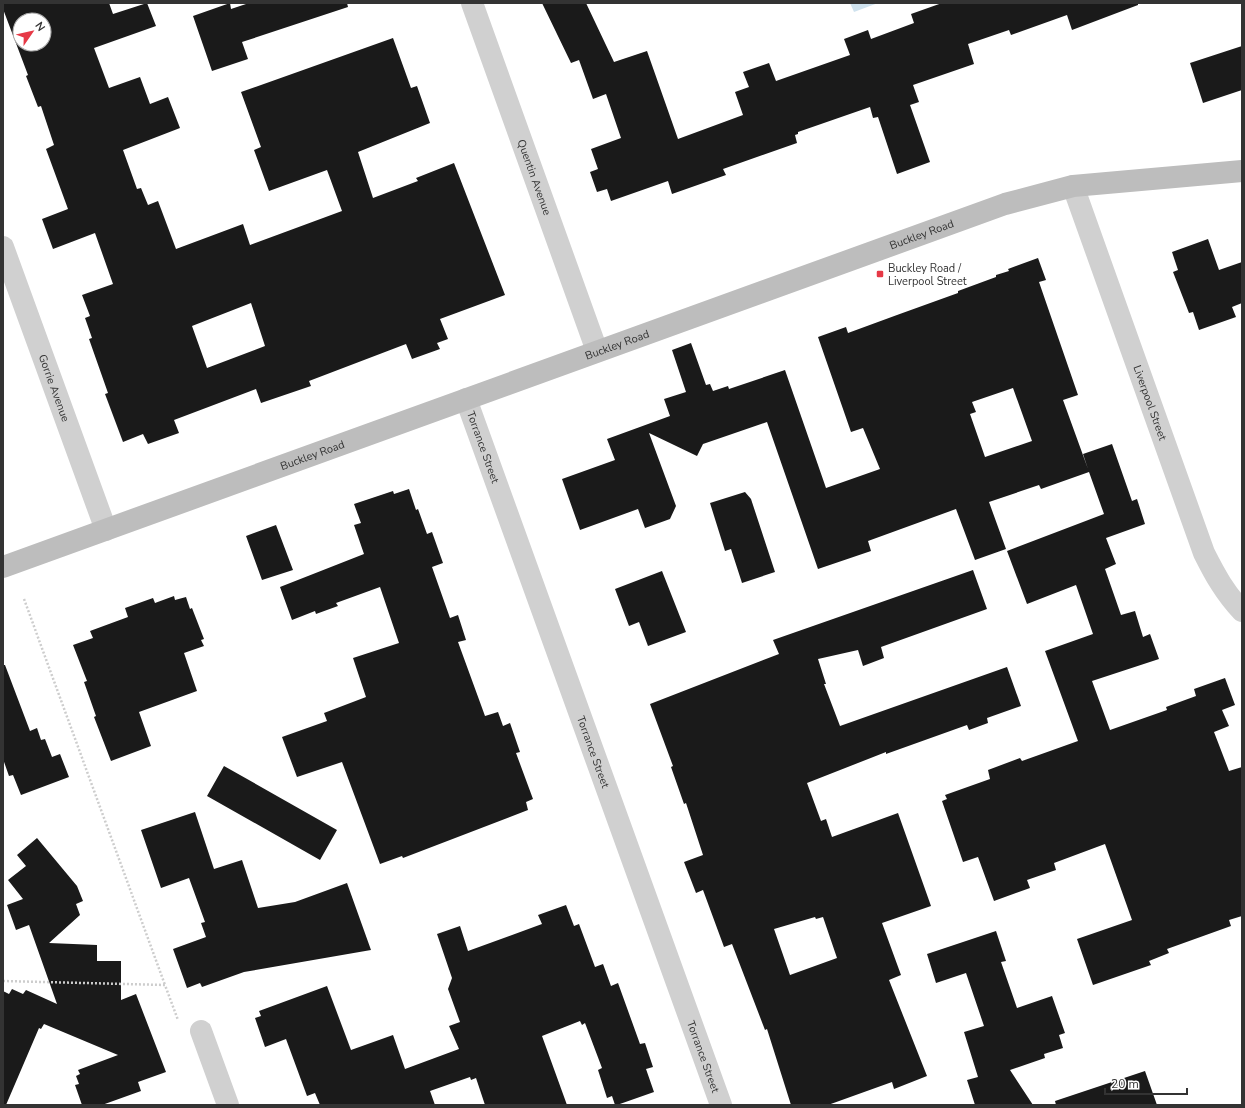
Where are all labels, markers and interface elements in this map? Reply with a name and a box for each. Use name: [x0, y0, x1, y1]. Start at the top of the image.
north arrow: [12, 12, 52, 52]
text: N: [31, 19, 48, 34]
street label: Quentin Avenue: [514, 137, 555, 217]
street label: Buckley Road: [888, 216, 956, 253]
place label: Buckley Road / Liverpool Street: [888, 261, 967, 289]
marker: Buckley Road / Liverpool Street: [875, 269, 885, 279]
street label: Buckley Road: [583, 327, 651, 364]
street label: Gorrie Avenue: [35, 352, 73, 424]
street label: Liverpool Street: [1130, 363, 1170, 443]
street label: Torrance Street: [463, 409, 503, 485]
street label: Buckley Road: [278, 437, 347, 474]
street label: Torrance Street: [573, 714, 613, 790]
street label: Torrance Street: [683, 1019, 723, 1095]
scale bar: [1105, 1070, 1187, 1096]
text: 20 m: [1111, 1076, 1139, 1092]

